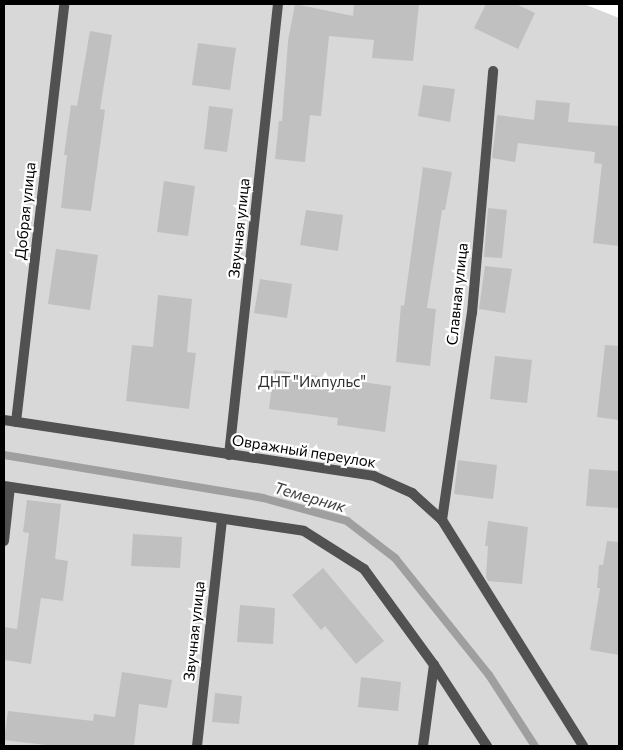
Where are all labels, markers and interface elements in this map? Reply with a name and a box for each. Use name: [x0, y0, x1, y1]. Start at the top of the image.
street label: Добрая улица: [11, 161, 39, 261]
street label: Звучная улица: [225, 177, 253, 279]
street label: Славная улица: [443, 242, 471, 346]
park label: ДНТ "Импульс": [258, 373, 366, 391]
street label: Овражный переулок: [231, 431, 377, 471]
water label: Темерник: [272, 478, 348, 516]
street label: Звучная улица: [180, 580, 208, 682]

